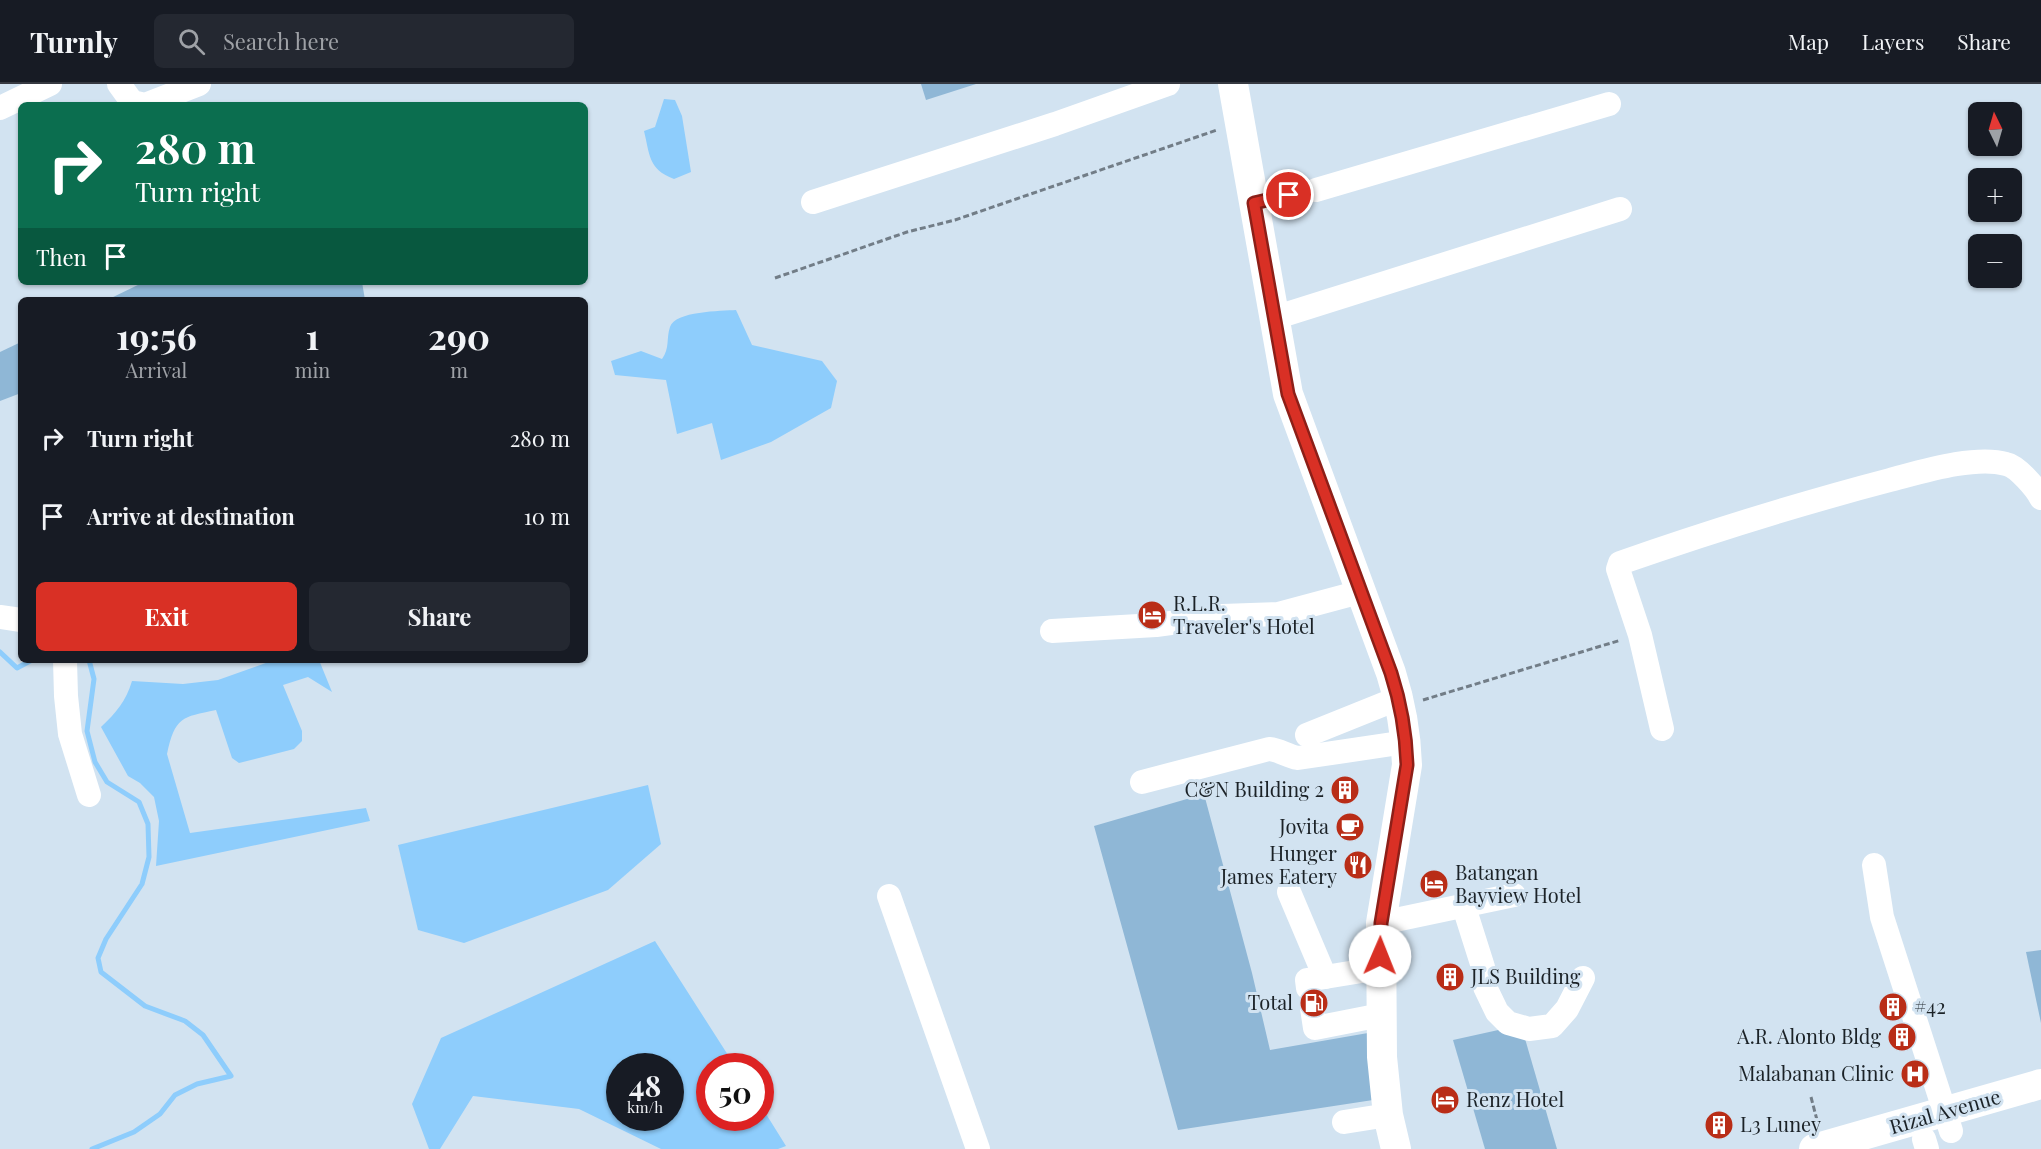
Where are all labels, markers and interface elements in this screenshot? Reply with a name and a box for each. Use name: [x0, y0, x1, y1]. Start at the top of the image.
search box: [154, 14, 574, 68]
text: Turnly: [30, 23, 118, 60]
icon: search: [175, 25, 208, 58]
text: Search here: [223, 26, 339, 56]
text: Map: [1788, 27, 1829, 55]
text: Layers: [1862, 27, 1924, 55]
text: Share: [1957, 27, 2011, 55]
north arrow: [1968, 102, 2022, 156]
map controls: [1968, 102, 2022, 288]
text: 280 m: [135, 119, 255, 175]
icon: right: [36, 126, 114, 204]
button: +: [1968, 168, 2022, 222]
pin: [1263, 169, 1314, 220]
text: Turn right: [135, 173, 260, 209]
icon: arrive: [1272, 178, 1305, 211]
button: −: [1968, 234, 2022, 288]
icon: arrive: [99, 240, 132, 273]
text: Then: [36, 242, 87, 272]
text: 19:56: [116, 311, 197, 359]
text: 1: [306, 311, 319, 359]
text: 290: [428, 311, 490, 359]
text: Arrival: [126, 356, 187, 383]
text: min: [295, 356, 330, 383]
text: m: [450, 356, 468, 383]
icon: right: [36, 422, 69, 455]
text: Turn right: [87, 423, 193, 453]
text: 280 m: [510, 423, 570, 453]
icon: arrive: [36, 500, 69, 533]
text: Arrive at destination: [87, 501, 295, 531]
text: 10 m: [524, 501, 570, 531]
button: Exit: [36, 582, 297, 651]
button: Share: [309, 582, 570, 651]
place label: R.L.R. Traveler's Hotel: [1173, 589, 1315, 639]
hotel icon: R.L.R. Traveler's Hotel: [1136, 599, 1168, 631]
building icon: C&N Building 2: [1329, 774, 1361, 806]
place label: C&N Building 2: [1185, 775, 1324, 802]
cafe icon: Jovita: [1334, 811, 1366, 843]
place label: Jovita: [1278, 812, 1329, 839]
place label: Hunger James Eatery: [1220, 839, 1337, 889]
restaurant icon: Hunger James Eatery: [1342, 849, 1374, 881]
place label: Batangan Bayview Hotel: [1455, 858, 1582, 908]
hotel icon: Batangan Bayview Hotel: [1418, 868, 1450, 900]
position arrow: [1348, 924, 1412, 988]
building icon: JLS Building: [1434, 961, 1466, 993]
place label: JLS Building: [1470, 962, 1581, 989]
fuel station icon: Total: [1298, 987, 1330, 1019]
place label: Total: [1248, 988, 1293, 1015]
building icon: #42: [1877, 991, 1909, 1023]
place label: #42: [1914, 992, 1946, 1019]
building icon: A.R. Alonto Bldg: [1886, 1021, 1918, 1053]
place label: A.R. Alonto Bldg: [1736, 1022, 1881, 1049]
speed limit sign: 50: [696, 1053, 774, 1131]
hospital icon: Malabanan Clinic: [1899, 1058, 1931, 1090]
place label: Malabanan Clinic: [1738, 1059, 1894, 1086]
text: 48: [629, 1065, 661, 1105]
street label: Rizal Avenue: [1886, 1082, 2003, 1139]
hotel icon: Renz Hotel: [1429, 1084, 1461, 1116]
place label: Renz Hotel: [1466, 1085, 1564, 1112]
text: km/h: [627, 1097, 663, 1117]
building icon: L3 Luney: [1703, 1109, 1735, 1141]
place label: L3 Luney: [1740, 1110, 1821, 1137]

